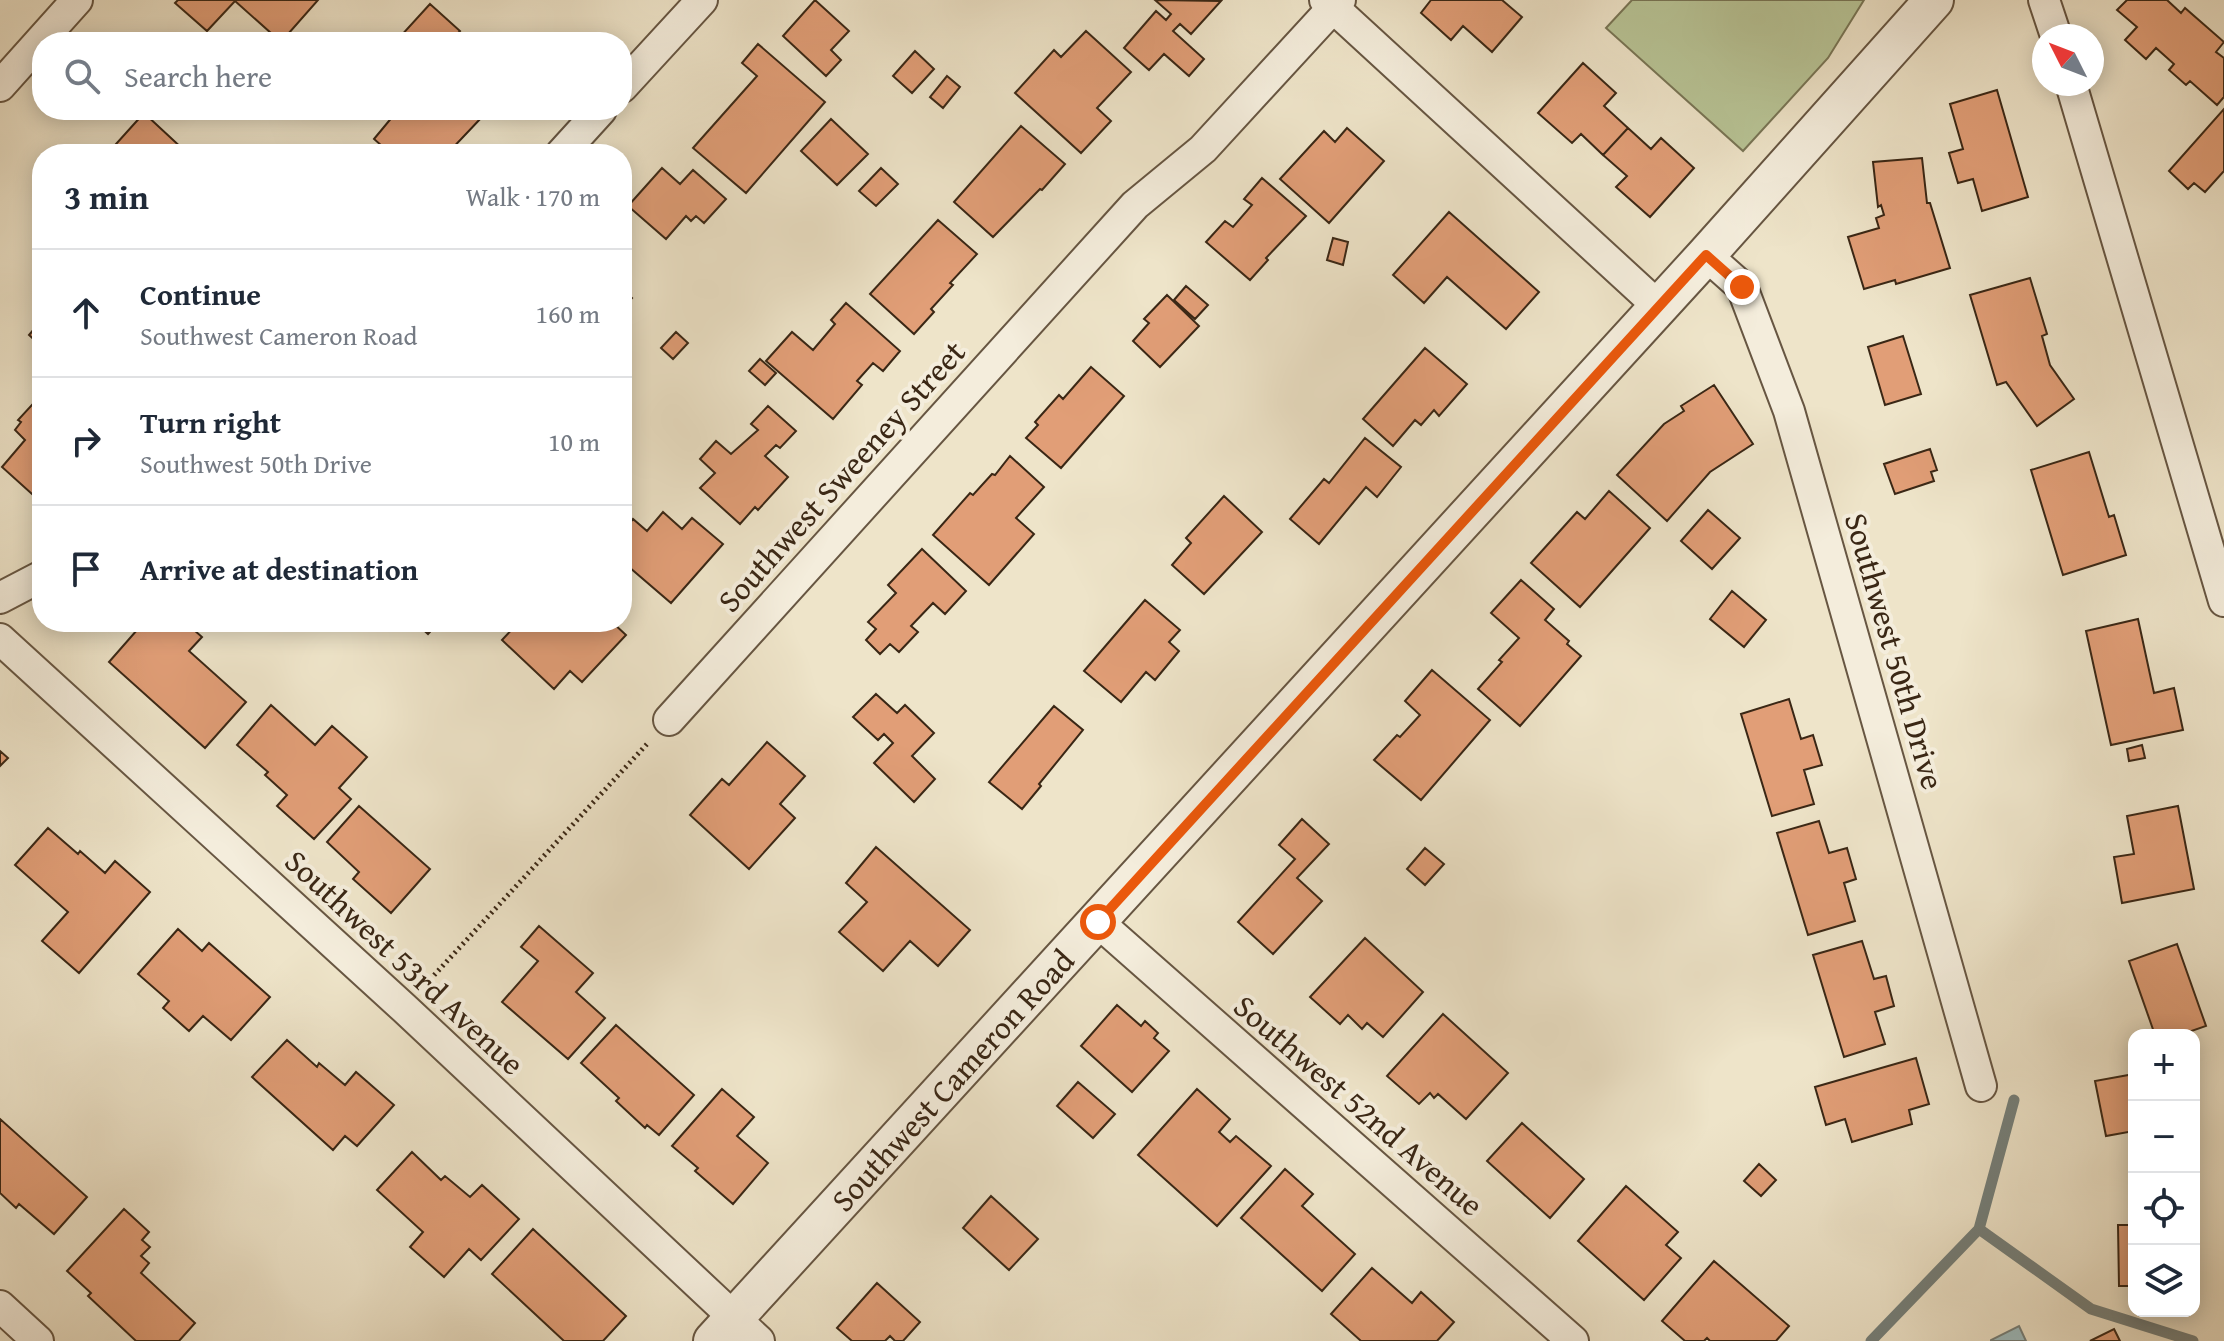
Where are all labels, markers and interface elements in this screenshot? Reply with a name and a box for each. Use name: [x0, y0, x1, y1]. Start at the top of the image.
north arrow: [2032, 24, 2104, 96]
search box: [32, 32, 632, 120]
icon: search: [60, 54, 104, 98]
text: Search here: [124, 54, 272, 98]
text: 3 min: [64, 172, 149, 221]
text: Walk · 170 m: [466, 177, 600, 216]
route end: [1724, 269, 1760, 305]
text: Continue: [140, 272, 261, 316]
icon: ahead: [64, 291, 108, 335]
text: 160 m: [535, 294, 600, 333]
text: Southwest Cameron Road: [140, 316, 417, 355]
street label: Southwest Sweeney Street: [706, 330, 976, 622]
text: Turn right: [140, 400, 281, 444]
icon: right: [64, 419, 108, 463]
text: 10 m: [548, 422, 600, 461]
text: Southwest 50th Drive: [140, 444, 372, 483]
street label: Southwest 50th Drive: [1833, 507, 1957, 795]
icon: arrive: [64, 547, 108, 591]
text: Arrive at destination: [140, 547, 418, 591]
street label: Southwest 53rd Avenue: [275, 838, 535, 1086]
route start: [1080, 904, 1116, 940]
street label: Southwest Cameron Road: [819, 938, 1084, 1222]
street label: Southwest 52nd Avenue: [1224, 983, 1494, 1227]
map controls: [2128, 1029, 2200, 1317]
button: +: [2128, 1029, 2200, 1101]
button: −: [2128, 1101, 2200, 1173]
button: locate: [2128, 1173, 2200, 1245]
button: layers: [2128, 1245, 2200, 1317]

